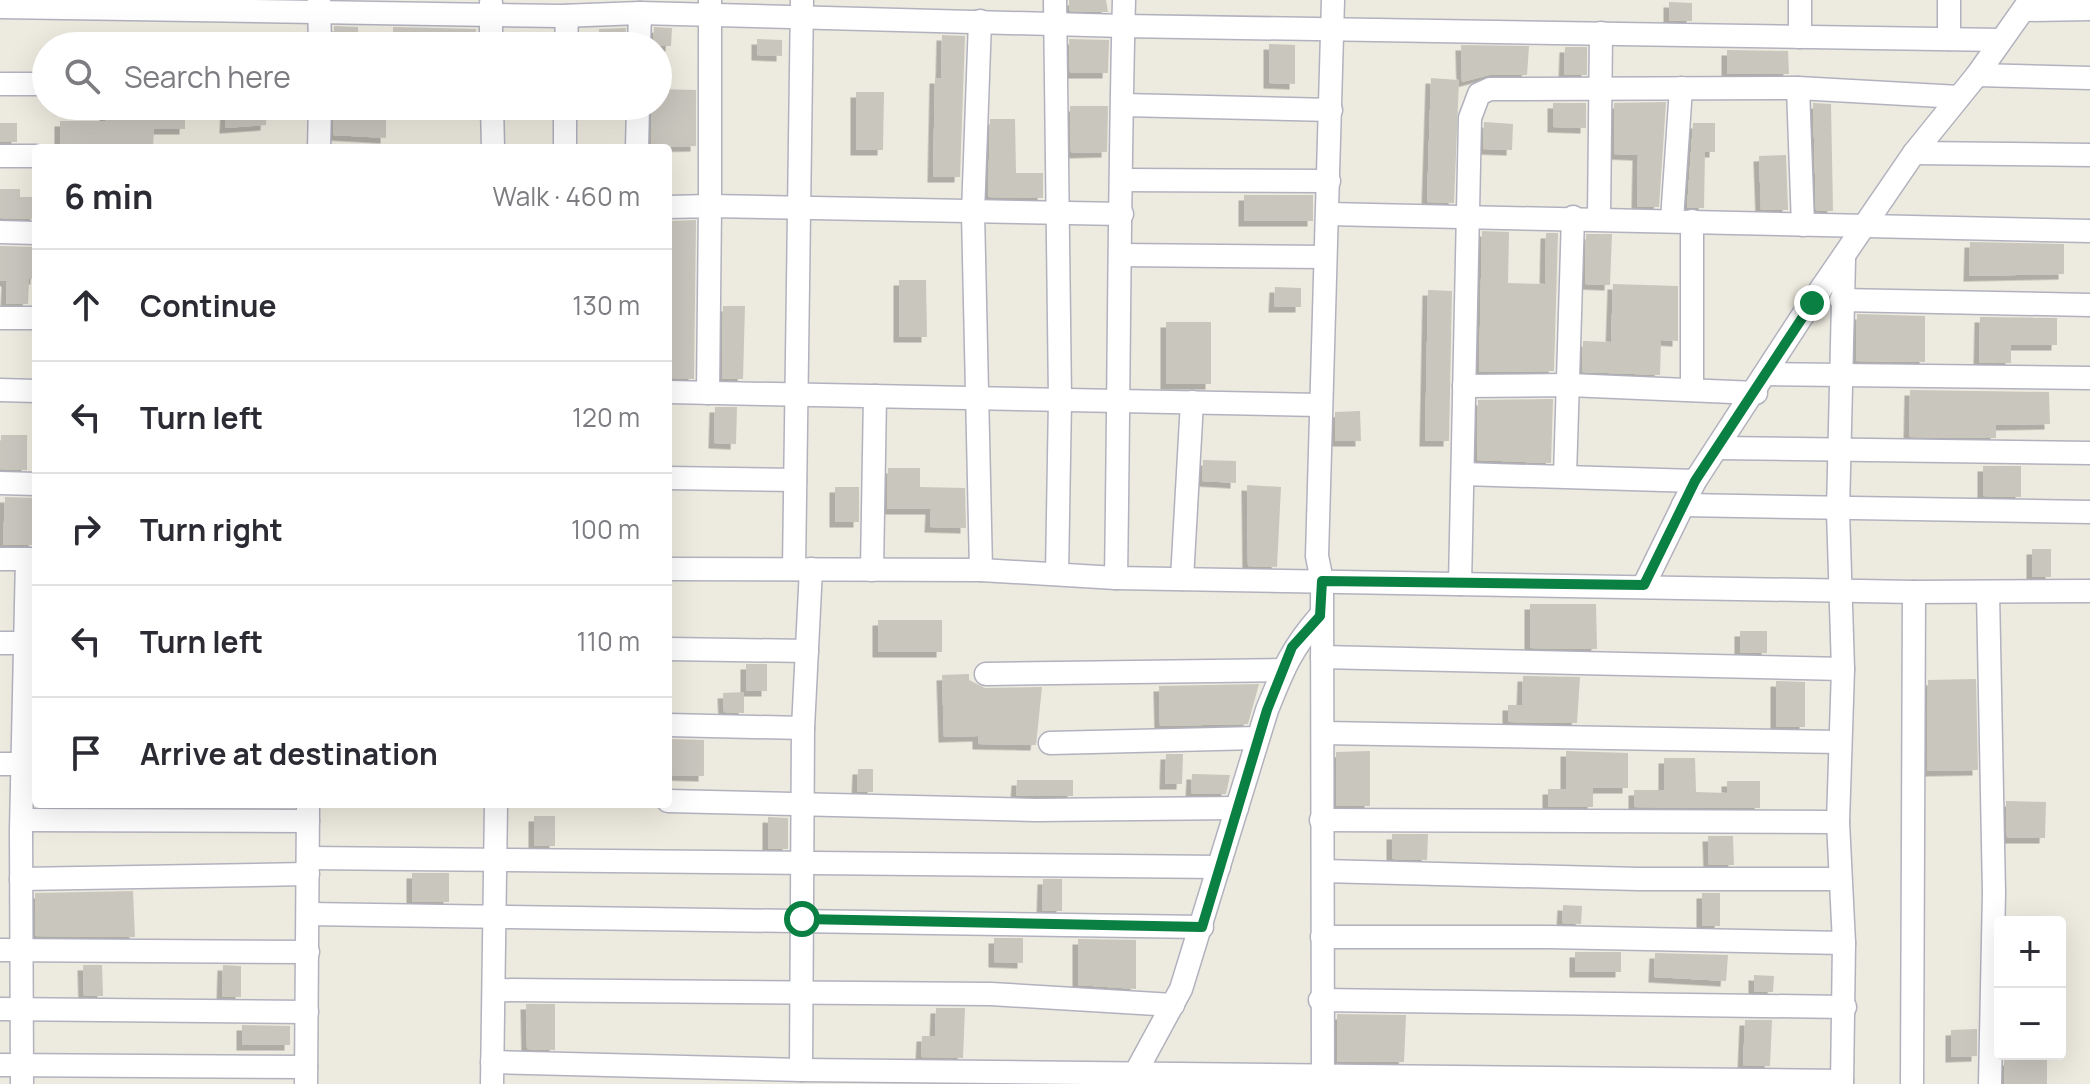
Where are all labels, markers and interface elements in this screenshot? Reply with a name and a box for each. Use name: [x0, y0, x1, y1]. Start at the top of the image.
search box: [32, 32, 672, 120]
icon: search: [60, 54, 104, 98]
text: Search here: [124, 56, 291, 97]
text: 6 min: [64, 173, 153, 219]
text: Walk · 460 m: [493, 178, 640, 214]
icon: ahead: [64, 283, 108, 327]
text: Continue: [140, 285, 276, 326]
route end: [1794, 285, 1830, 321]
text: 130 m: [572, 287, 640, 323]
icon: left: [64, 395, 108, 439]
text: Turn left: [140, 397, 263, 438]
text: 120 m: [572, 399, 640, 435]
icon: right: [64, 507, 108, 551]
text: Turn right: [140, 509, 283, 550]
text: 100 m: [571, 511, 640, 547]
icon: left: [64, 619, 108, 663]
text: Turn left: [140, 621, 263, 662]
text: 110 m: [577, 623, 640, 659]
icon: arrive: [64, 731, 108, 775]
text: Arrive at destination: [140, 733, 438, 774]
route start: [784, 901, 820, 937]
map controls: [1994, 916, 2066, 1060]
button: +: [1994, 916, 2066, 988]
button: −: [1994, 988, 2066, 1060]

